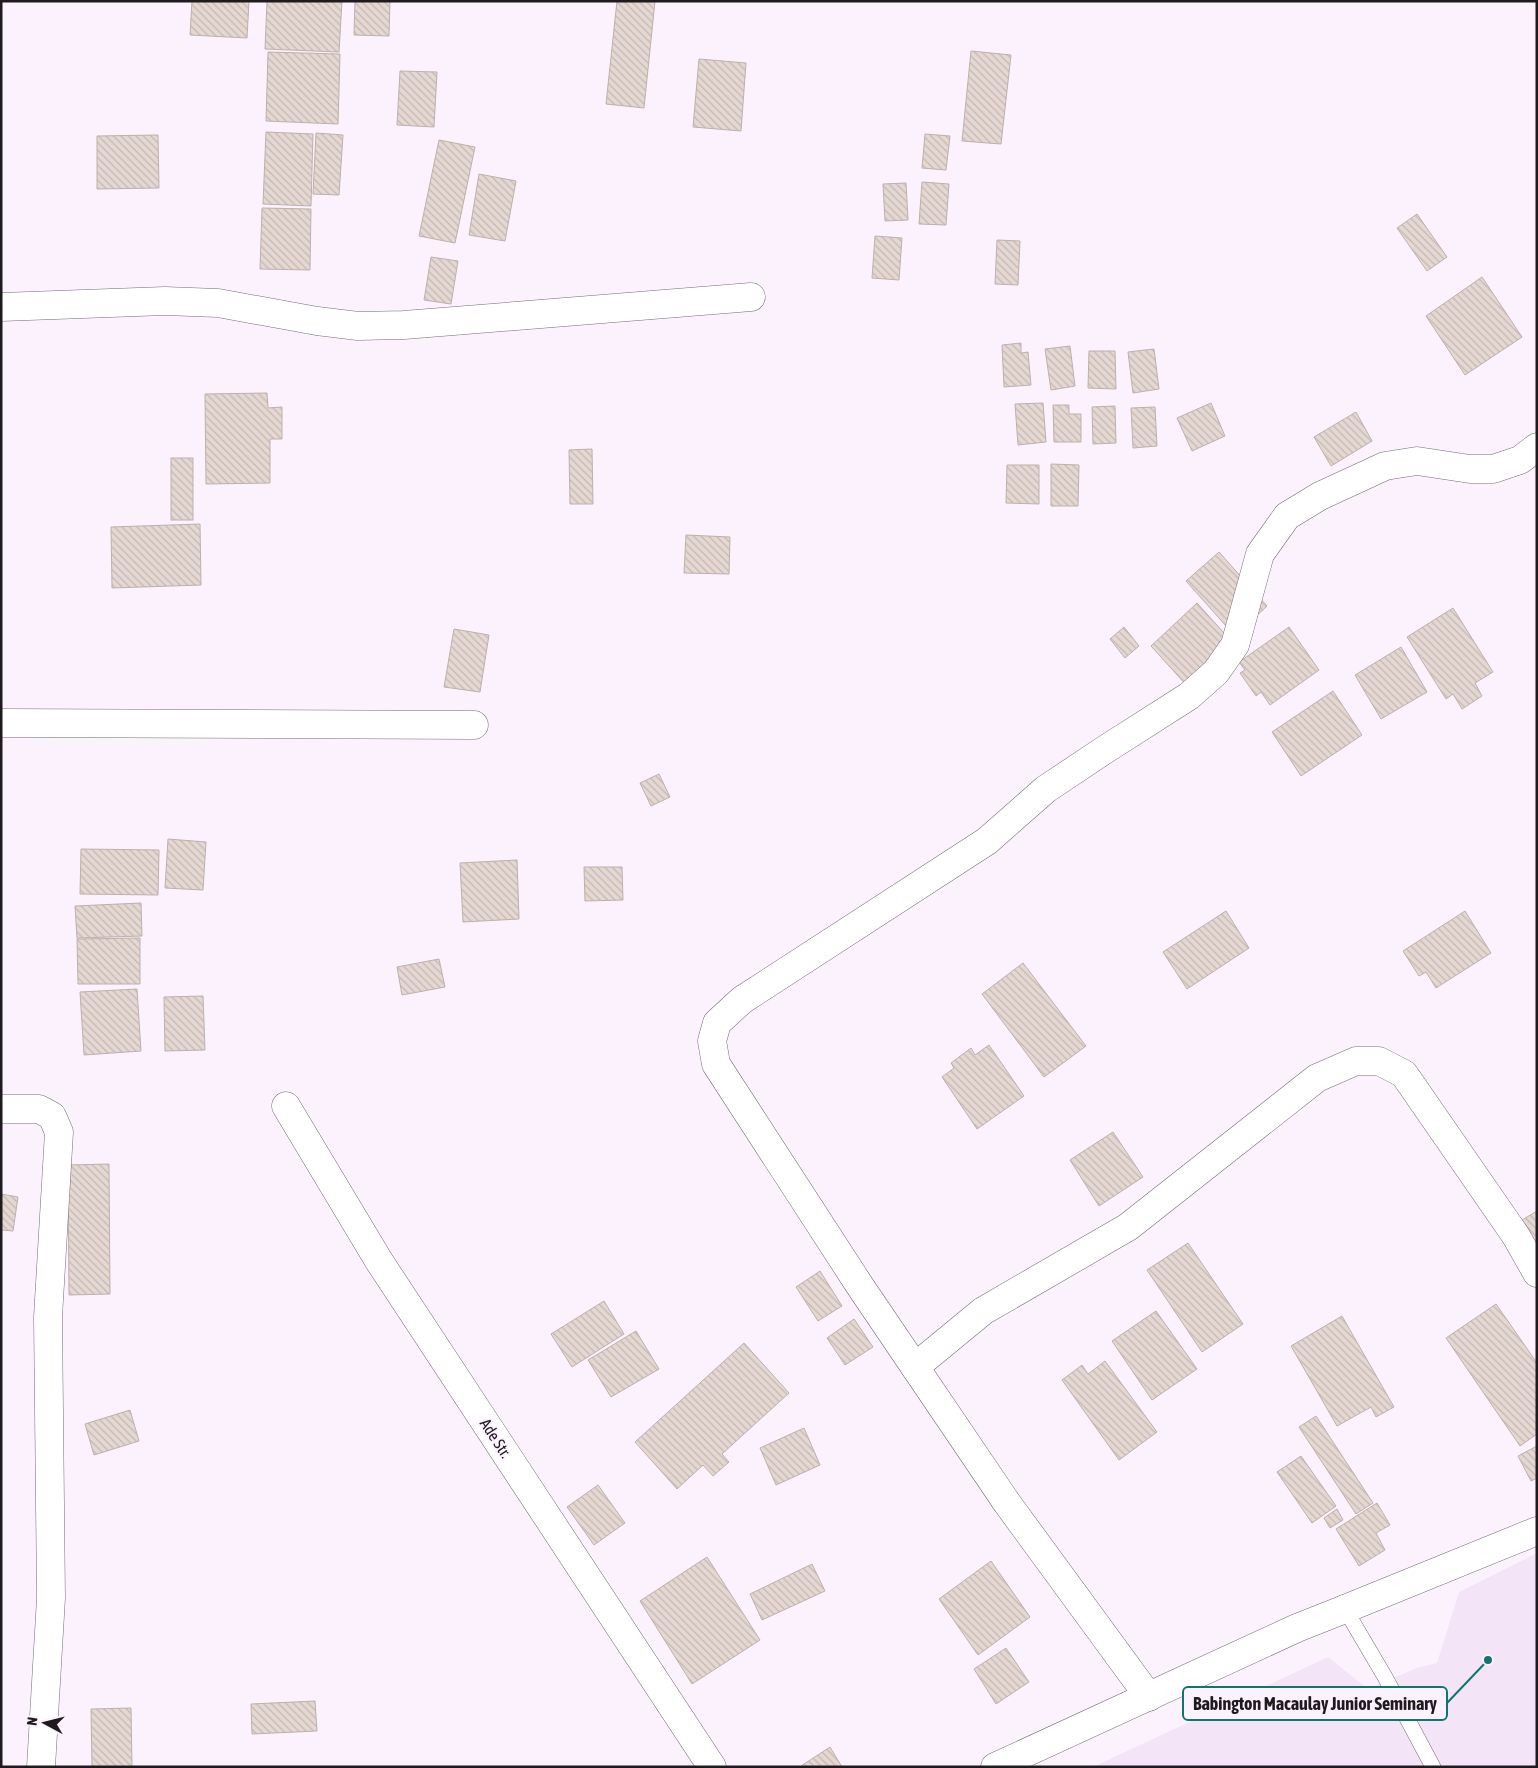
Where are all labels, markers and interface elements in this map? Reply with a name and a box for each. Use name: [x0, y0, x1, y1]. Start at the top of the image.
street label: Ade Str.: [477, 1415, 515, 1461]
callout: Babington Macaulay Junior Seminary: [1183, 1687, 1447, 1720]
text: Babington Macaulay Junior Seminary: [1193, 1693, 1438, 1714]
north arrow: [20, 1698, 70, 1748]
text: N: [24, 1716, 41, 1726]

